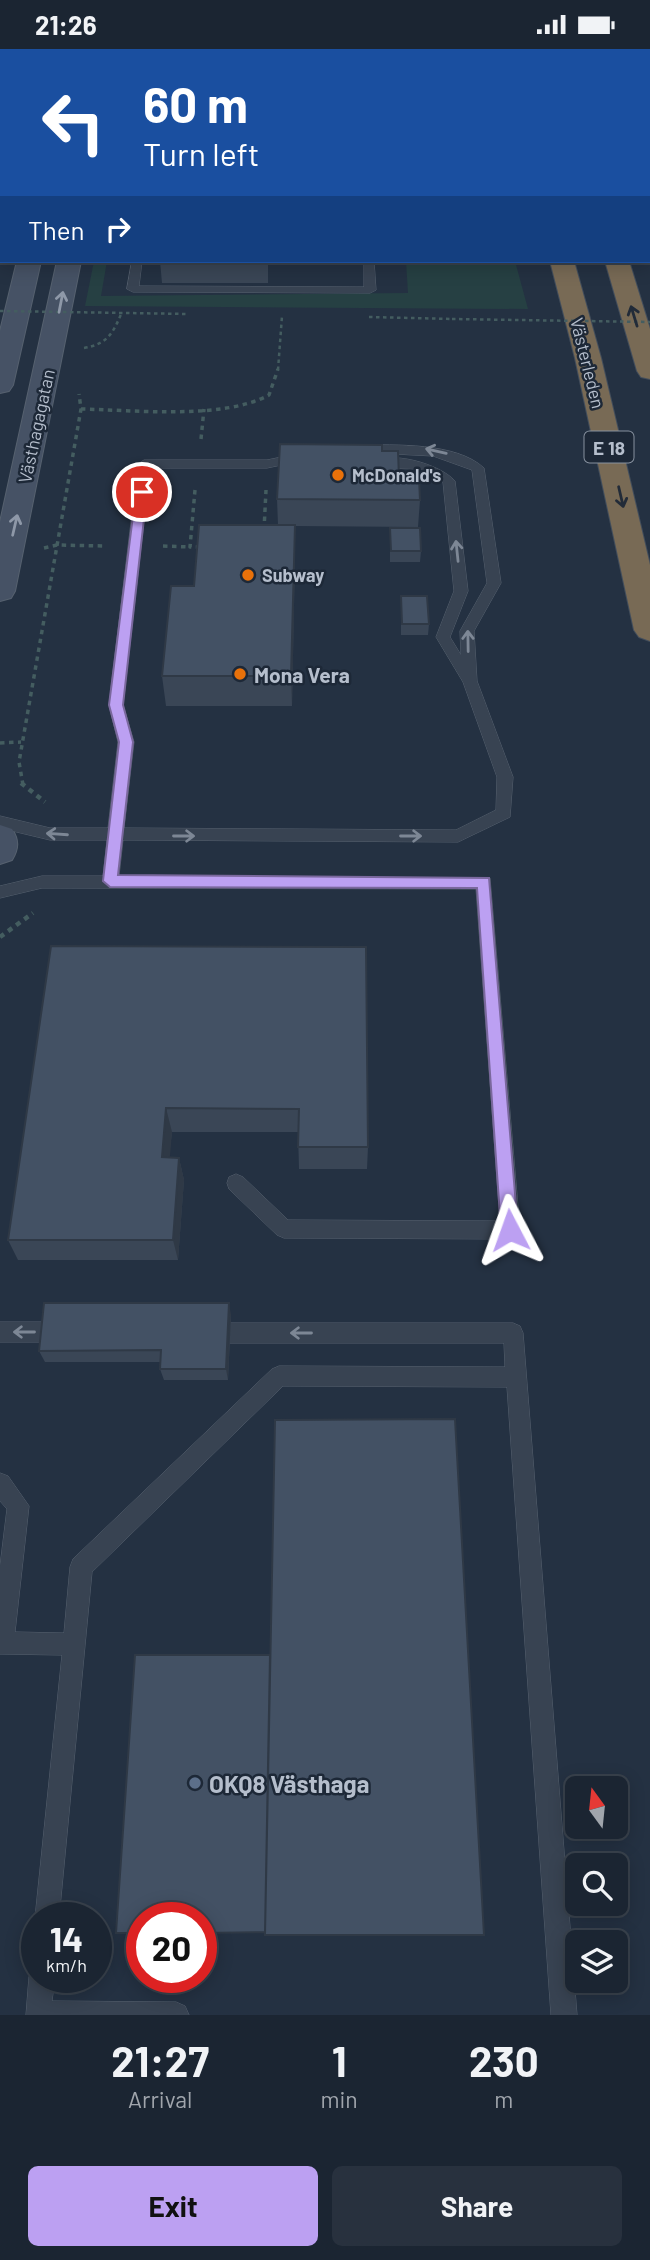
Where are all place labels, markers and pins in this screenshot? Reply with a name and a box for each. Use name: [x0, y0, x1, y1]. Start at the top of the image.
pin: [112, 462, 172, 522]
place label: McDonald's: [352, 464, 441, 486]
marker: McDonald's: [330, 467, 346, 483]
place label: Subway: [262, 564, 324, 586]
marker: Subway: [240, 567, 256, 583]
place label: Mona Vera: [254, 662, 350, 687]
marker: Mona Vera: [232, 666, 248, 682]
place label: OKQ8 Västhaga: [209, 1769, 369, 1798]
marker: OKQ8 Västhaga: [187, 1775, 203, 1791]

